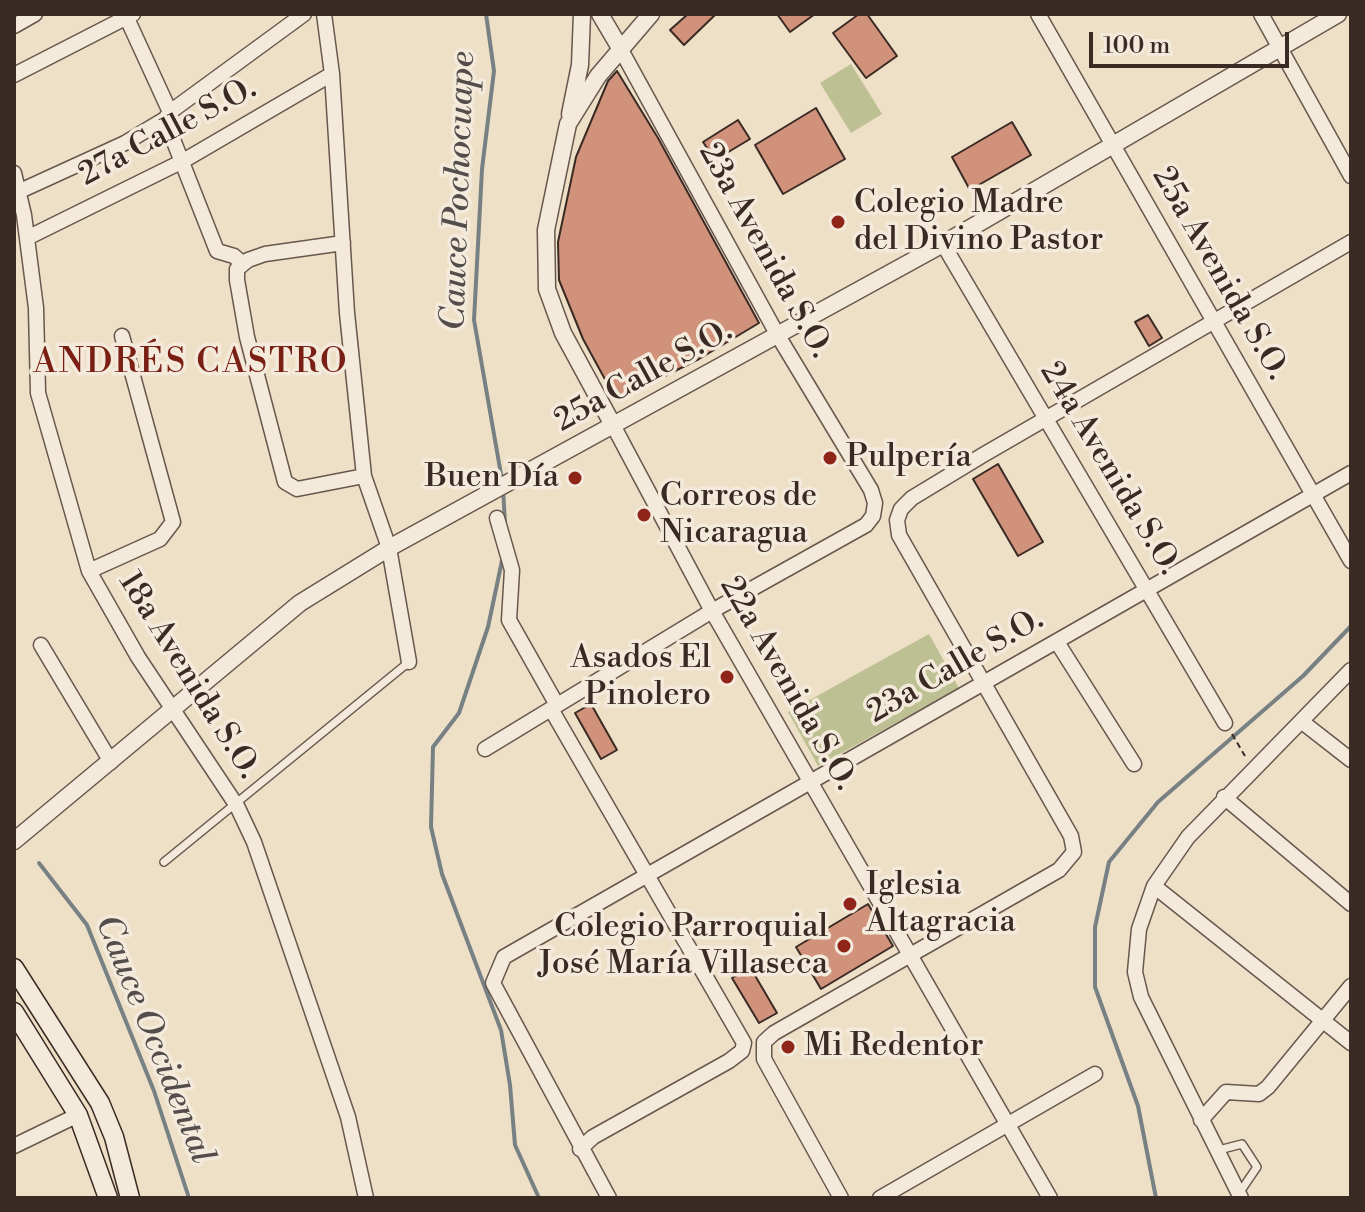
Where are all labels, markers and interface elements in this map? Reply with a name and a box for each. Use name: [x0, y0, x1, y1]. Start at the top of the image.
scale bar: [1093, 16, 1293, 66]
text: 100 m: [1103, 31, 1170, 61]
water label: Cauce Pochocuape: [435, 51, 485, 331]
street label: 27a Calle S.O.: [73, 70, 263, 196]
street label: 23a Avenida S.O.: [689, 137, 839, 365]
street label: 25a Avenida S.O.: [1142, 161, 1296, 387]
place label: Colegio Madre del Divino Pastor: [854, 185, 1103, 260]
marker: Colegio Madre del Divino Pastor: [829, 213, 847, 231]
street label: 25a Calle S.O.: [549, 312, 739, 442]
district label: ANDRÉS CASTRO: [33, 344, 349, 384]
street label: 24a Avenida S.O.: [1030, 356, 1188, 582]
place label: Pulpería: [846, 439, 972, 477]
marker: Pulpería: [821, 449, 839, 467]
place label: Buen Día: [425, 459, 559, 497]
marker: Buen Día: [566, 469, 584, 487]
place label: Correos de Nicaragua: [660, 478, 817, 553]
marker: Correos de Nicaragua: [635, 506, 653, 524]
street label: 18a Avenida S.O.: [109, 566, 267, 786]
street label: 22a Avenida S.O.: [710, 570, 864, 798]
street label: 23a Calle S.O.: [861, 601, 1051, 733]
place label: Asados El Pinolero: [570, 640, 711, 715]
marker: Asados El Pinolero: [718, 668, 736, 686]
place label: Iglesia Altagracia: [866, 867, 1016, 942]
marker: Iglesia Altagracia: [841, 895, 859, 913]
place label: Colegio Parroquial José María Villaseca: [538, 909, 828, 984]
water label: Cauce Occidental: [85, 910, 221, 1170]
marker: Colegio Parroquial José María Villaseca: [835, 937, 853, 955]
place label: Mi Redentor: [804, 1028, 984, 1066]
marker: Mi Redentor: [779, 1038, 797, 1056]

